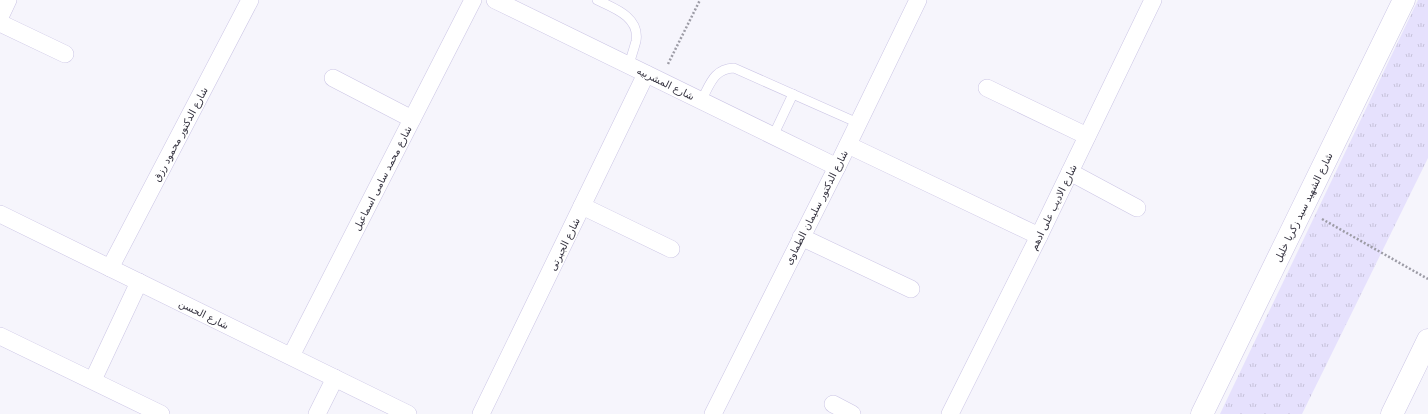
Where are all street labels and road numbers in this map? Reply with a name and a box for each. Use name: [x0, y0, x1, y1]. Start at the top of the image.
street label: شارع المشربيه: [635, 65, 696, 103]
street label: شارع الدكتور محمود رزق: [151, 85, 211, 184]
street label: شارع محمد سامى اسماعيل: [351, 124, 415, 233]
street label: شارع الدكتور سليمان الطماوى: [783, 148, 851, 267]
street label: شارع الشهيد سيد زكريا خليل: [1272, 151, 1336, 264]
street label: شارع الاديب على ادهم: [1028, 163, 1080, 252]
street label: شارع الجبرتى: [547, 216, 583, 273]
street label: شارع الحسن: [177, 298, 231, 332]

